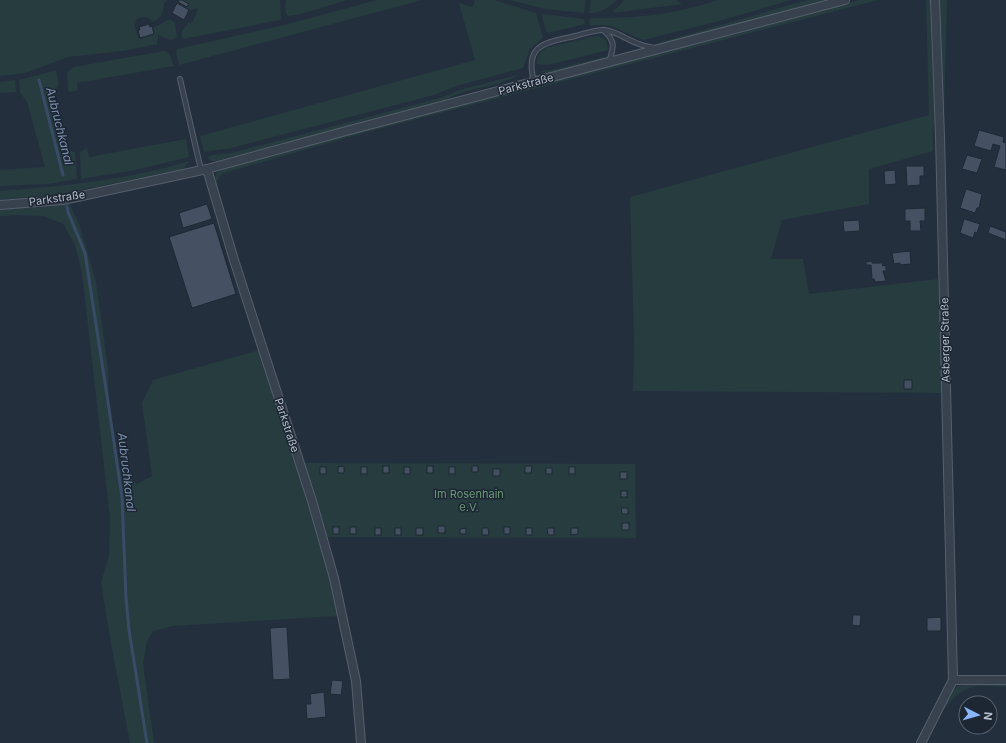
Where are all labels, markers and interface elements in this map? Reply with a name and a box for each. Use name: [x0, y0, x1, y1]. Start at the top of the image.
street label: Parkstraße: [497, 70, 555, 98]
water label: Aubruchkanal: [43, 85, 77, 166]
street label: Parkstraße: [28, 187, 86, 209]
street label: Asberger Straße: [937, 297, 953, 383]
street label: Parkstraße: [272, 396, 302, 454]
water label: Aubruchkanal: [115, 431, 139, 512]
park label: Im Rosenhain e.V.: [434, 487, 504, 514]
north arrow: [958, 695, 998, 735]
text: N: [981, 711, 995, 721]

